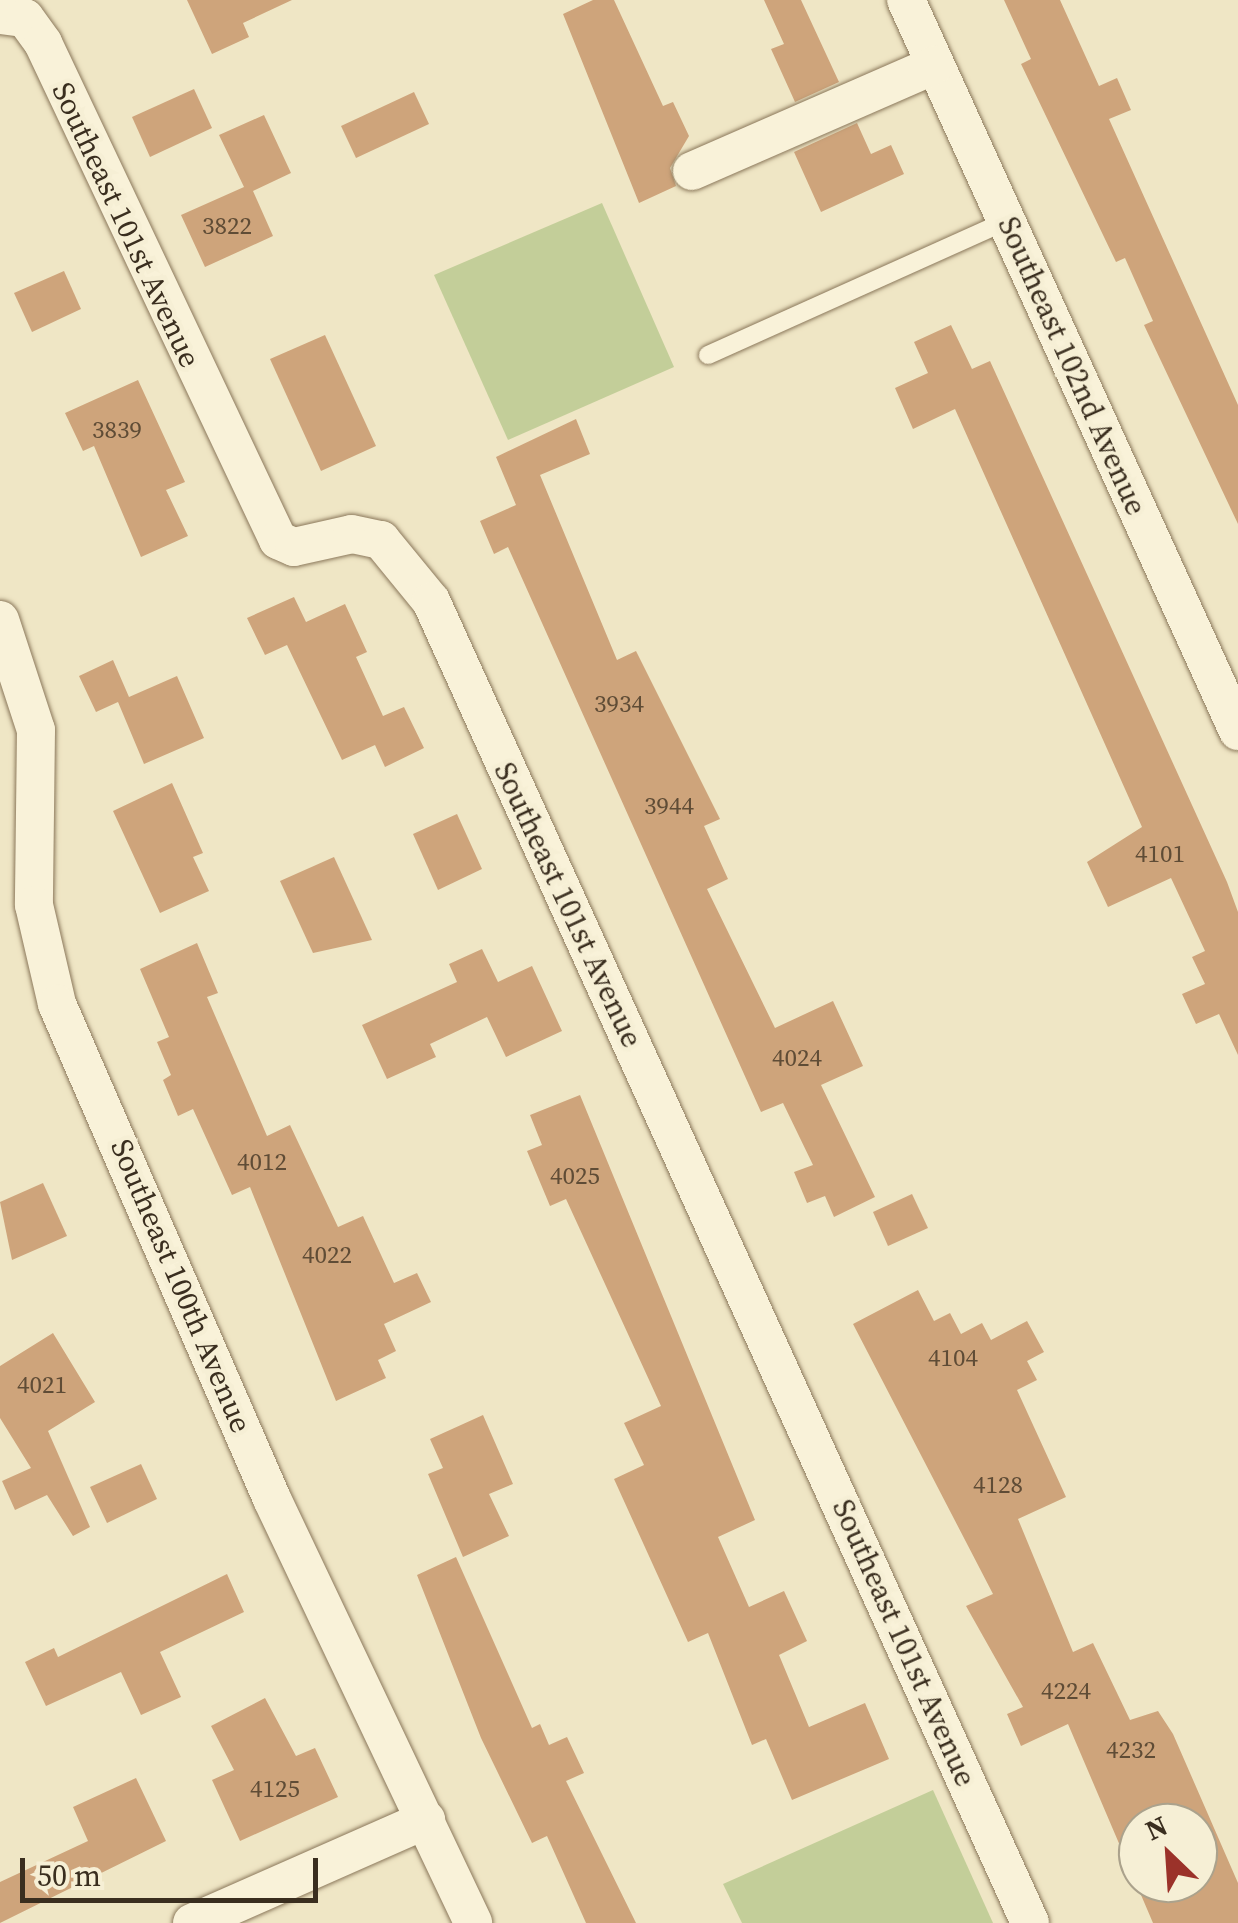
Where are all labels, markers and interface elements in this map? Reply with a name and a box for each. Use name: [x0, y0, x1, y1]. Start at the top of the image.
street label: Southeast 101st Avenue: [44, 77, 208, 373]
house number: 3822: [202, 210, 252, 240]
street label: Southeast 102nd Avenue: [990, 211, 1154, 521]
house number: 3839: [92, 414, 142, 444]
house number: 3934: [594, 688, 644, 718]
street label: Southeast 101st Avenue: [486, 757, 650, 1053]
house number: 3944: [644, 790, 694, 820]
house number: 4101: [1135, 838, 1185, 868]
house number: 4024: [772, 1042, 822, 1072]
street label: Southeast 100th Avenue: [103, 1134, 259, 1438]
house number: 4012: [237, 1146, 287, 1176]
house number: 4025: [550, 1160, 600, 1190]
house number: 4022: [302, 1239, 352, 1269]
house number: 4104: [928, 1342, 978, 1372]
house number: 4021: [17, 1369, 67, 1399]
house number: 4128: [973, 1469, 1023, 1499]
street label: Southeast 101st Avenue: [824, 1494, 984, 1792]
house number: 4224: [1041, 1675, 1091, 1705]
house number: 4232: [1106, 1734, 1156, 1764]
house number: 4125: [250, 1773, 300, 1803]
north arrow: [1118, 1803, 1218, 1903]
text: N: [1139, 1806, 1173, 1849]
scale bar: [25, 1838, 322, 1900]
text: 50 m: [37, 1855, 101, 1896]

